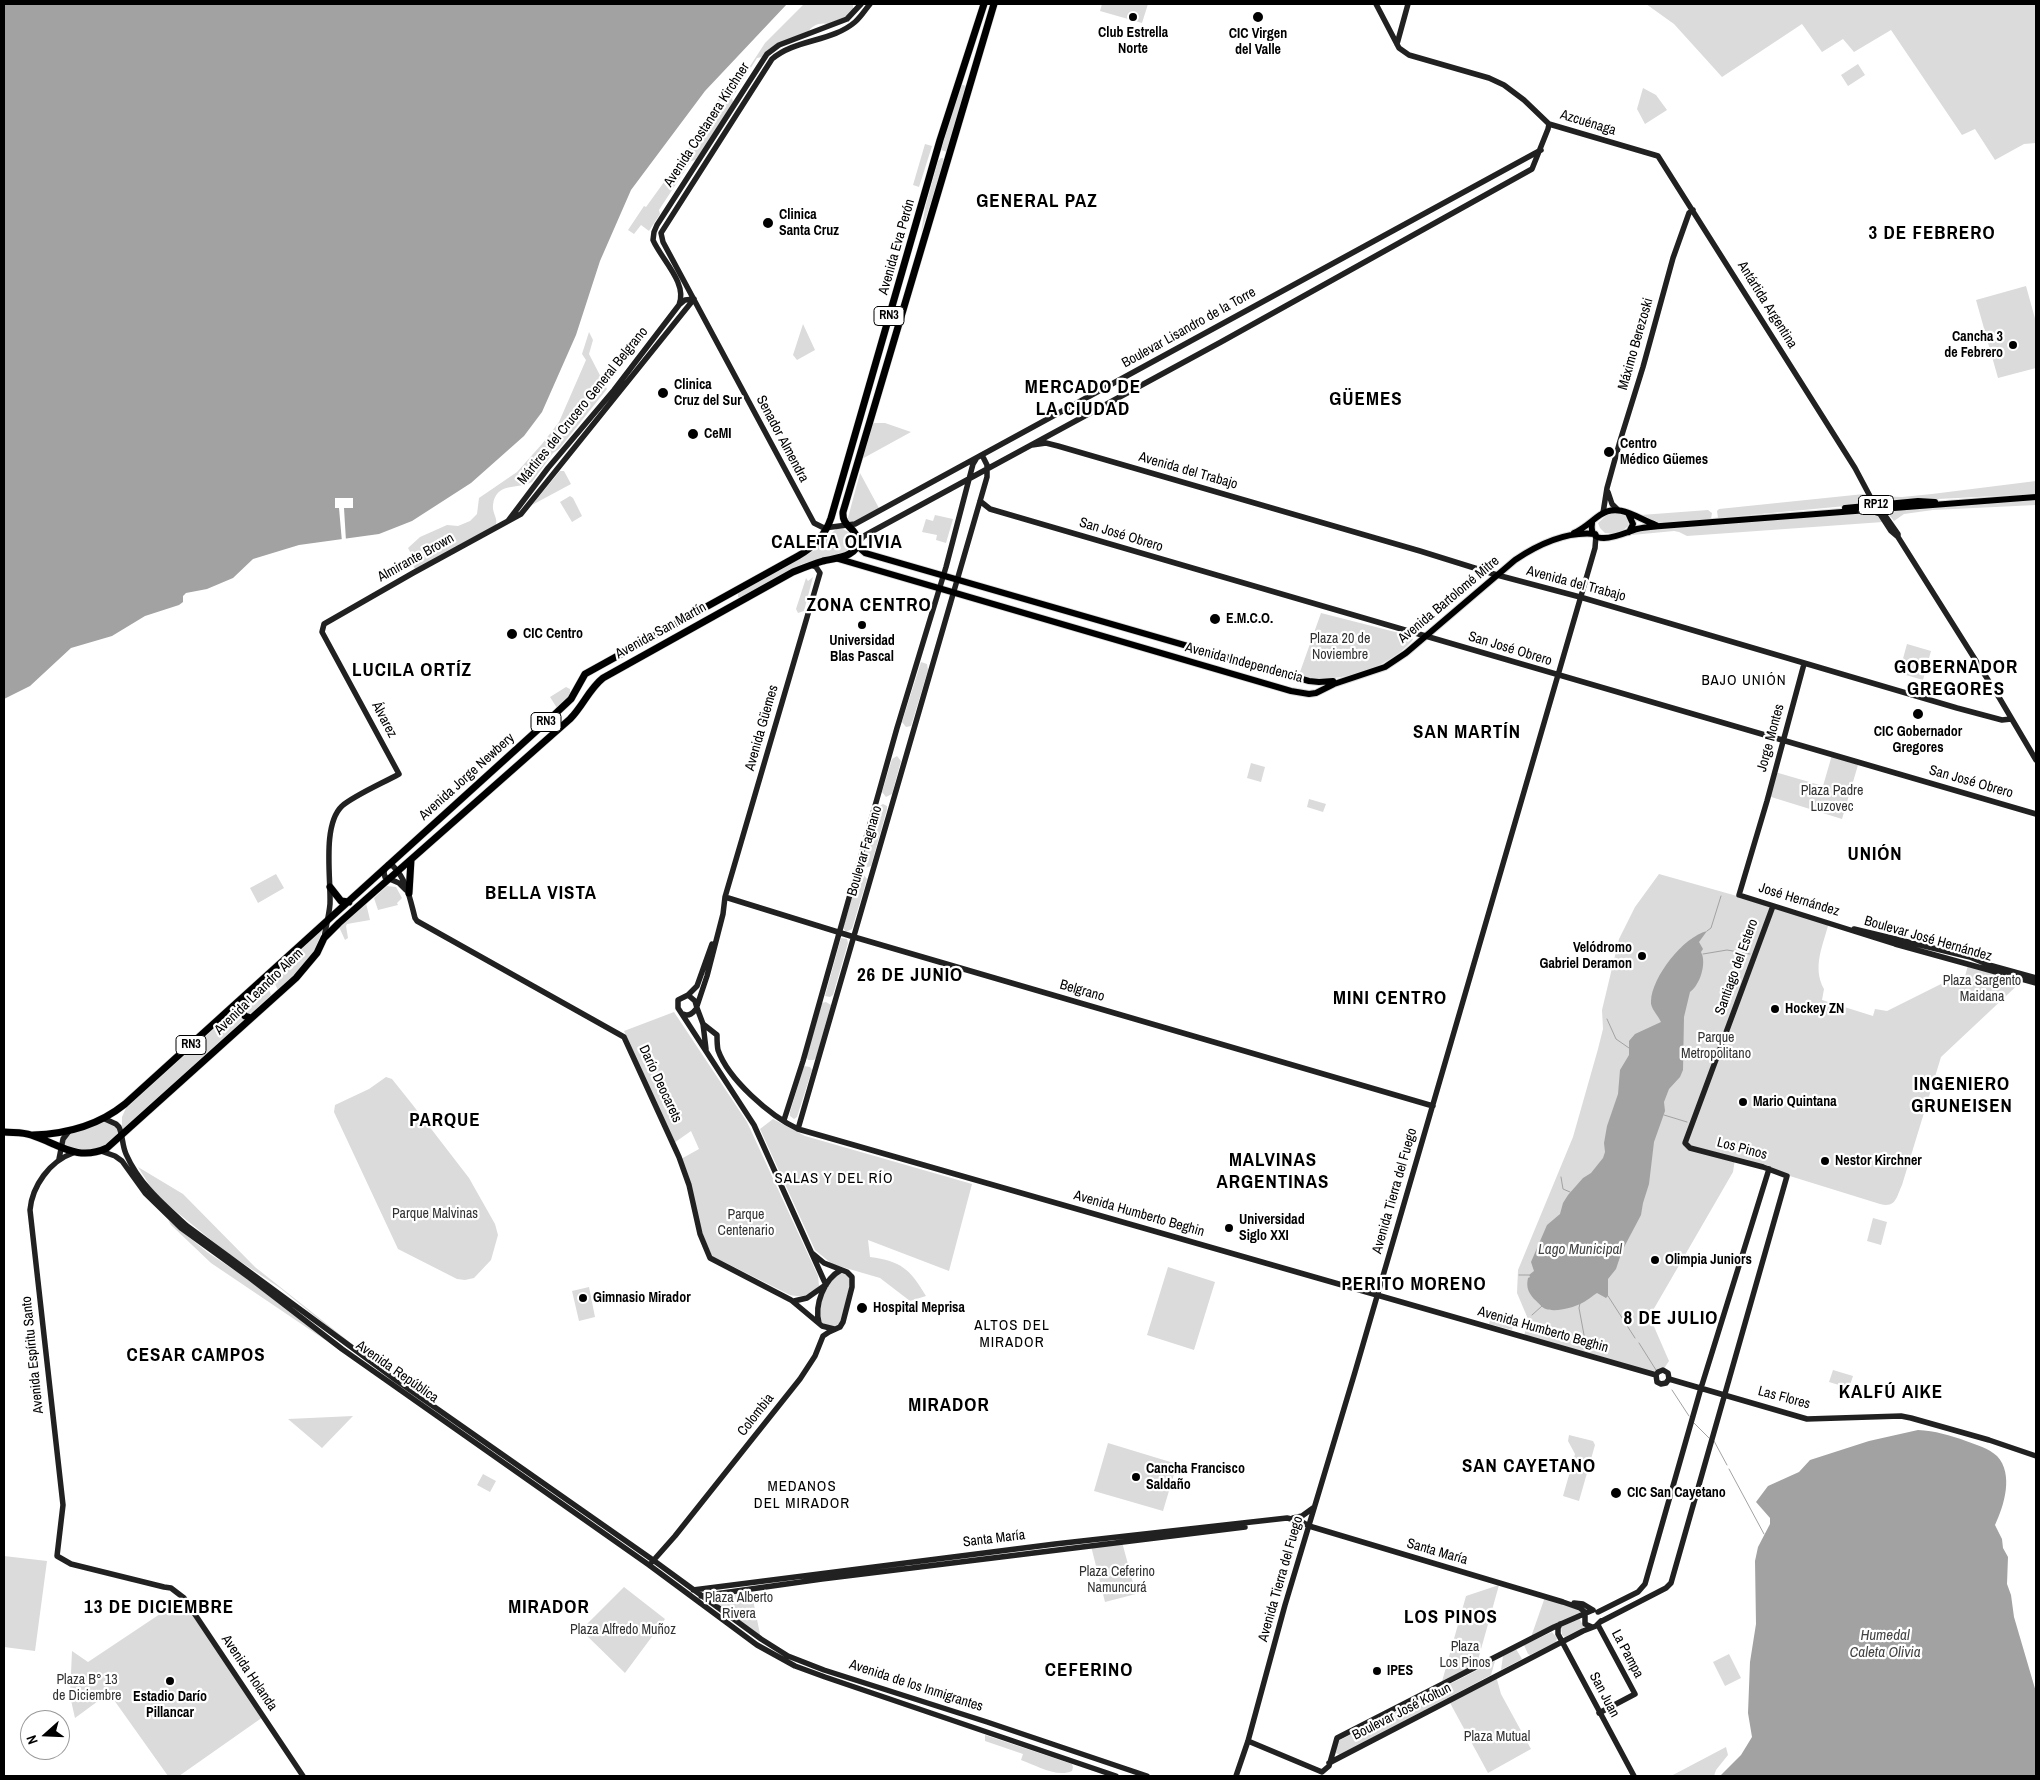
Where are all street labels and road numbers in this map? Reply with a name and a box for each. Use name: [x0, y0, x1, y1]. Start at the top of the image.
street label: Avenida Costanera Kirchner: [661, 60, 753, 190]
street label: Azcuénaga: [1558, 107, 1618, 139]
street label: Avenida Eva Perón: [875, 197, 919, 297]
street label: Antártida Argentina: [1733, 258, 1801, 352]
street label: Boulevar Lisandro de la Torre: [1119, 284, 1259, 372]
street label: Máximo Berezoski: [1615, 296, 1657, 392]
road number: RN3: [874, 306, 904, 326]
street label: Mártires del Crucero General Belgrano: [514, 324, 652, 488]
street label: Senador Almendra: [752, 393, 812, 485]
street label: Avenida del Trabajo: [1137, 449, 1239, 493]
road number: RP12: [1858, 496, 1894, 514]
street label: San José Obrero: [1077, 514, 1165, 556]
street label: Almirante Brown: [375, 530, 457, 586]
street label: Avenida Bartolomé Mitre: [1395, 553, 1503, 647]
street label: Avenida del Trabajo: [1525, 563, 1627, 605]
street label: Avenida San Martín: [613, 599, 709, 663]
street label: San José Obrero: [1466, 628, 1554, 670]
street label: Avenida Independencia: [1183, 639, 1305, 687]
street label: Avenida Güemes: [742, 683, 782, 773]
street label: Álvarez: [368, 699, 400, 741]
street label: Jorge Montes: [1754, 702, 1788, 774]
road number: RN3: [531, 712, 561, 732]
street label: Avenida Jorge Newbery: [416, 730, 518, 824]
street label: San José Obrero: [1927, 762, 2015, 802]
street label: Boulevar Fagnano: [844, 804, 886, 898]
street label: José Hernández: [1757, 880, 1841, 920]
street label: Boulevar José Hernández: [1862, 913, 1994, 965]
street label: Santiago del Estero: [1712, 917, 1762, 1017]
street label: Avenida Leandro Alem: [211, 945, 307, 1039]
street label: Belgrano: [1058, 977, 1106, 1005]
road number: RN3: [176, 1036, 206, 1054]
street label: Darío Deocarets: [635, 1043, 685, 1125]
street label: Avenida Tierra del Fuego: [1369, 1126, 1421, 1256]
street label: Los Pinos: [1715, 1134, 1769, 1164]
street label: Avenida Humberto Beghin: [1072, 1187, 1206, 1241]
street label: Avenida Espíritu Santo: [18, 1296, 48, 1414]
street label: Avenida Humberto Beghin: [1476, 1303, 1610, 1357]
street label: Avenida República: [353, 1337, 441, 1407]
street label: Las Flores: [1756, 1383, 1812, 1413]
street label: Colombia: [734, 1390, 778, 1440]
street label: Avenida Tierra del Fuego: [1255, 1514, 1307, 1644]
street label: Santa María: [962, 1527, 1026, 1551]
street label: Santa María: [1405, 1535, 1469, 1569]
street label: La Pampa: [1607, 1627, 1647, 1681]
street label: Avenida Holanda: [217, 1632, 281, 1714]
street label: Avenida de los Inmigrantes: [847, 1656, 985, 1716]
street label: San Juan: [1585, 1670, 1623, 1720]
street label: Boulevar José Koltun: [1350, 1680, 1454, 1744]

